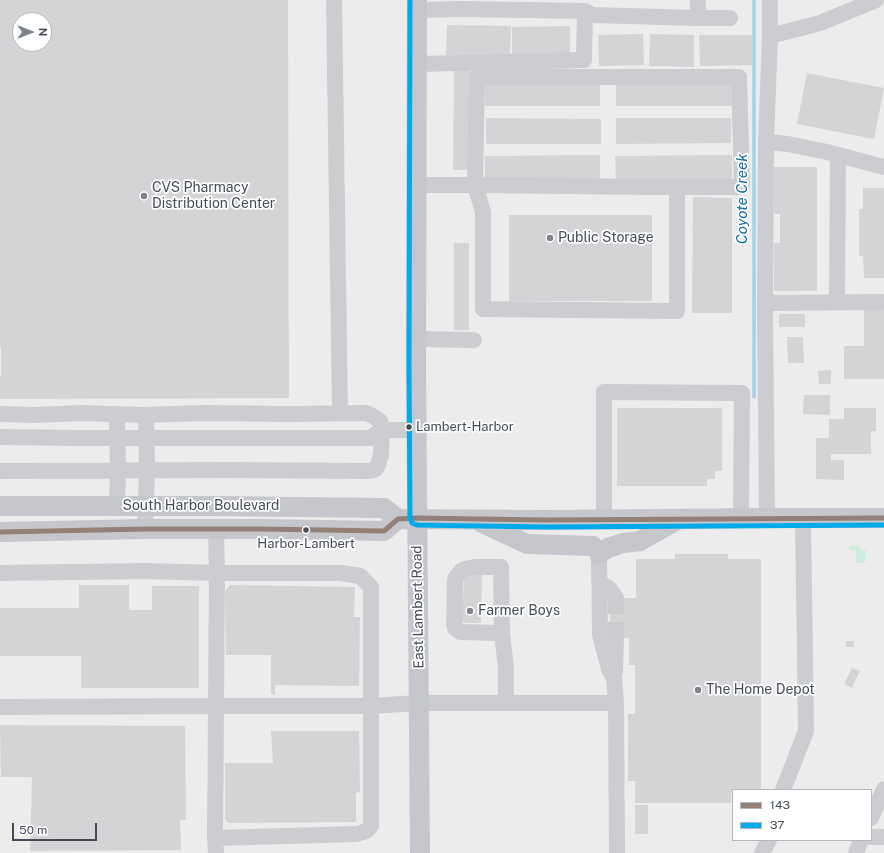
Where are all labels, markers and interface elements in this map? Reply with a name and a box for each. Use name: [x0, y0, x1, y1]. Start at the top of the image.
north arrow: [12, 12, 52, 52]
text: N: [37, 28, 49, 36]
water label: Coyote Creek: [733, 154, 751, 244]
place label: CVS Pharmacy Distribution Center: [152, 180, 275, 212]
marker: CVS Pharmacy Distribution Center: [139, 191, 149, 201]
place label: Public Storage: [558, 230, 654, 246]
marker: Public Storage: [545, 233, 555, 243]
place label: Lambert-Harbor: [416, 419, 514, 435]
marker: Lambert-Harbor: [404, 422, 414, 432]
street label: South Harbor Boulevard: [123, 498, 279, 514]
marker: Harbor-Lambert: [301, 525, 311, 535]
place label: Harbor-Lambert: [257, 536, 355, 552]
street label: East Lambert Road: [409, 545, 427, 669]
place label: Farmer Boys: [478, 603, 560, 619]
marker: Farmer Boys: [465, 606, 475, 616]
place label: The Home Depot: [706, 682, 815, 698]
marker: The Home Depot: [693, 685, 703, 695]
legend: [732, 789, 872, 841]
text: 143: [770, 798, 790, 812]
scale bar: [14, 815, 99, 841]
text: 37: [770, 818, 785, 832]
text: 50 m: [19, 823, 47, 837]

